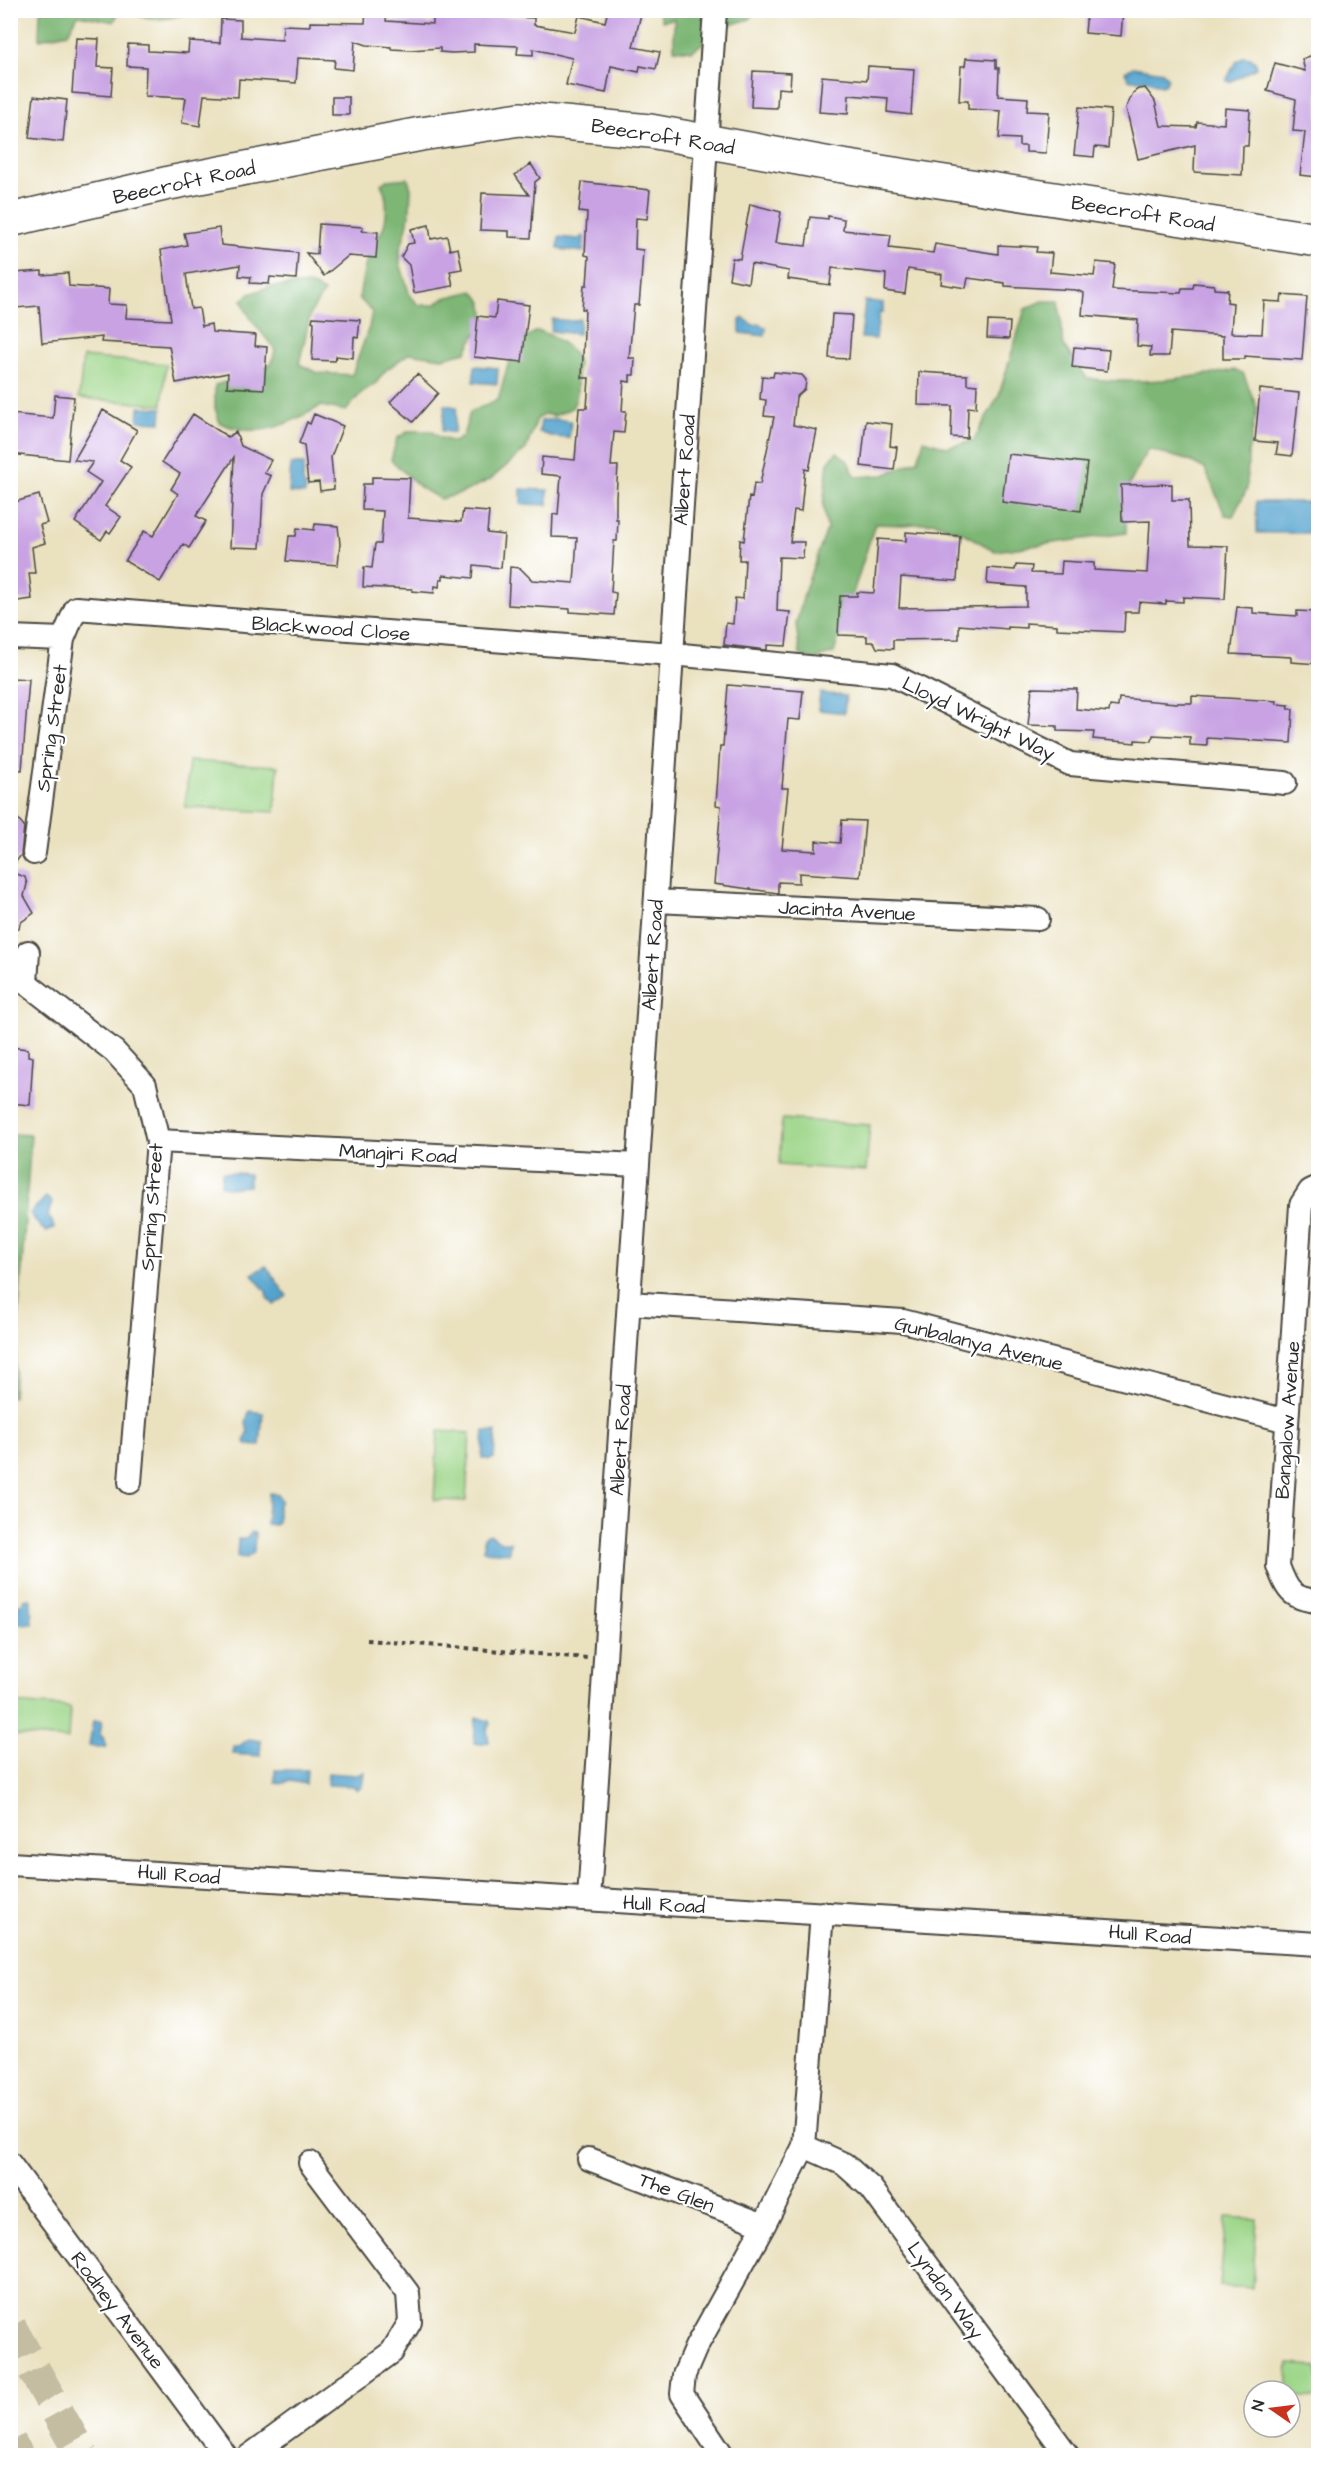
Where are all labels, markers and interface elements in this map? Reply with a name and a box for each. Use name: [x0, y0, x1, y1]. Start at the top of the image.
street label: Beecroft Road: [589, 112, 737, 162]
street label: Beecroft Road: [111, 154, 258, 212]
street label: Beecroft Road: [1069, 189, 1217, 239]
street label: Albert Road: [667, 414, 703, 526]
street label: Blackwood Close: [251, 609, 411, 649]
street label: Spring Street: [29, 663, 76, 794]
street label: Lloyd Wright Way: [897, 670, 1060, 769]
street label: Jacinta Avenue: [777, 893, 917, 929]
street label: Albert Road: [635, 899, 671, 1011]
street label: Mangiri Road: [338, 1137, 458, 1172]
street label: Spring Street: [134, 1142, 171, 1272]
street label: Gunbalanya Avenue: [891, 1309, 1066, 1379]
street label: Bangalow Avenue: [1269, 1340, 1308, 1500]
street label: Albert Road: [603, 1384, 639, 1496]
street label: Hull Road: [137, 1858, 221, 1892]
street label: Hull Road: [622, 1889, 706, 1921]
street label: Hull Road: [1108, 1918, 1192, 1952]
street label: The Glen: [635, 2166, 719, 2220]
street label: Lyndon Way: [899, 2236, 990, 2346]
street label: Rodney Avenue: [63, 2246, 171, 2376]
north arrow: [1242, 2379, 1302, 2439]
text: N: [1247, 2398, 1270, 2413]

